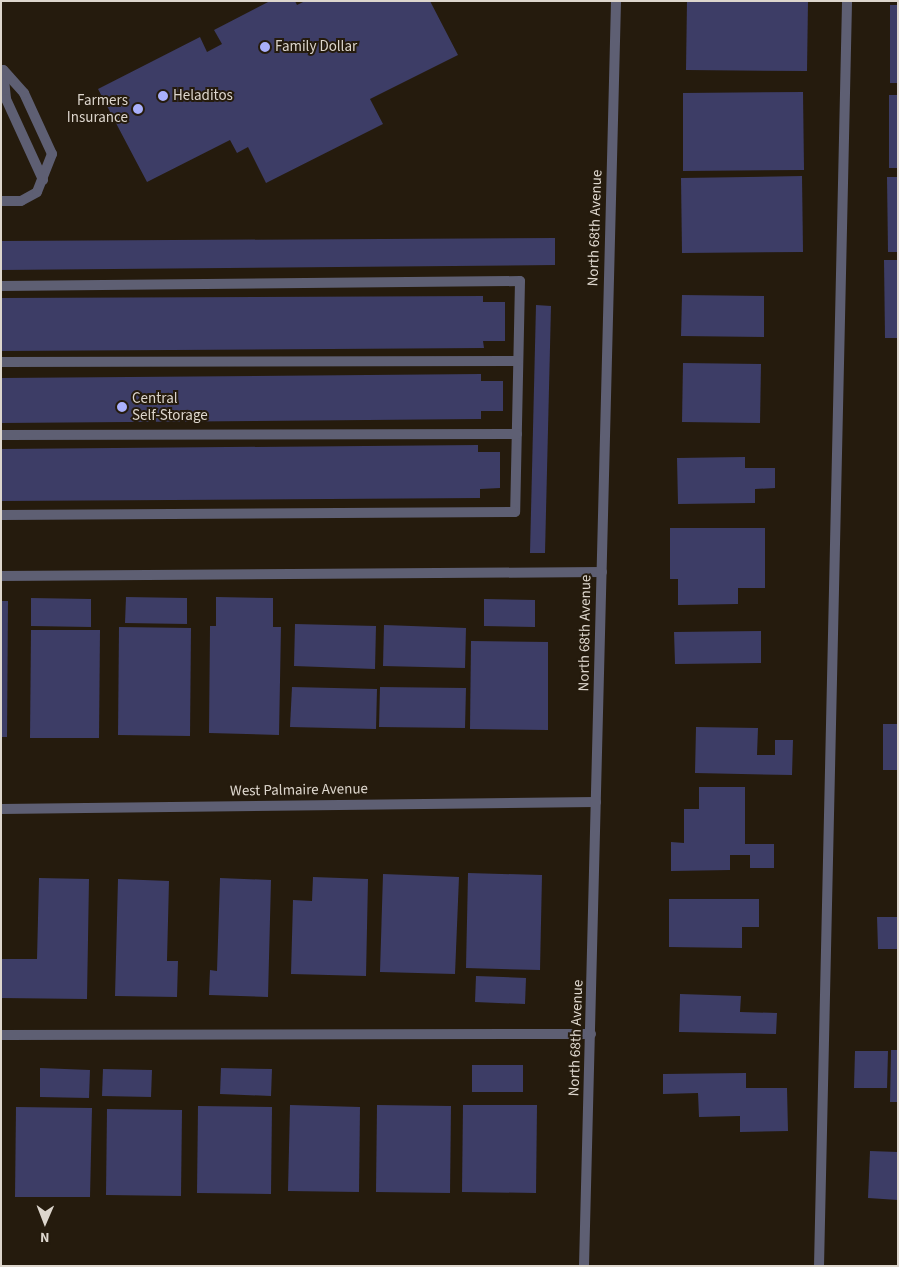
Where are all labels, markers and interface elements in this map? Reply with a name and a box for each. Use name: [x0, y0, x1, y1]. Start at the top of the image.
place label: Family Dollar: [275, 38, 357, 56]
marker: Family Dollar: [259, 41, 271, 53]
place label: Heladitos: [173, 87, 233, 105]
marker: Heladitos: [157, 90, 169, 102]
place label: Farmers Insurance: [67, 91, 128, 126]
marker: Farmers Insurance: [132, 103, 144, 115]
street label: North 68th Avenue: [584, 169, 606, 287]
place label: Central Self-Storage: [132, 389, 208, 424]
marker: Central Self-Storage: [116, 401, 128, 413]
street label: North 68th Avenue: [575, 575, 595, 691]
street label: West Palmaire Avenue: [230, 780, 368, 800]
street label: North 68th Avenue: [565, 979, 587, 1097]
north arrow: [20, 1197, 70, 1247]
text: N: [40, 1227, 50, 1247]

